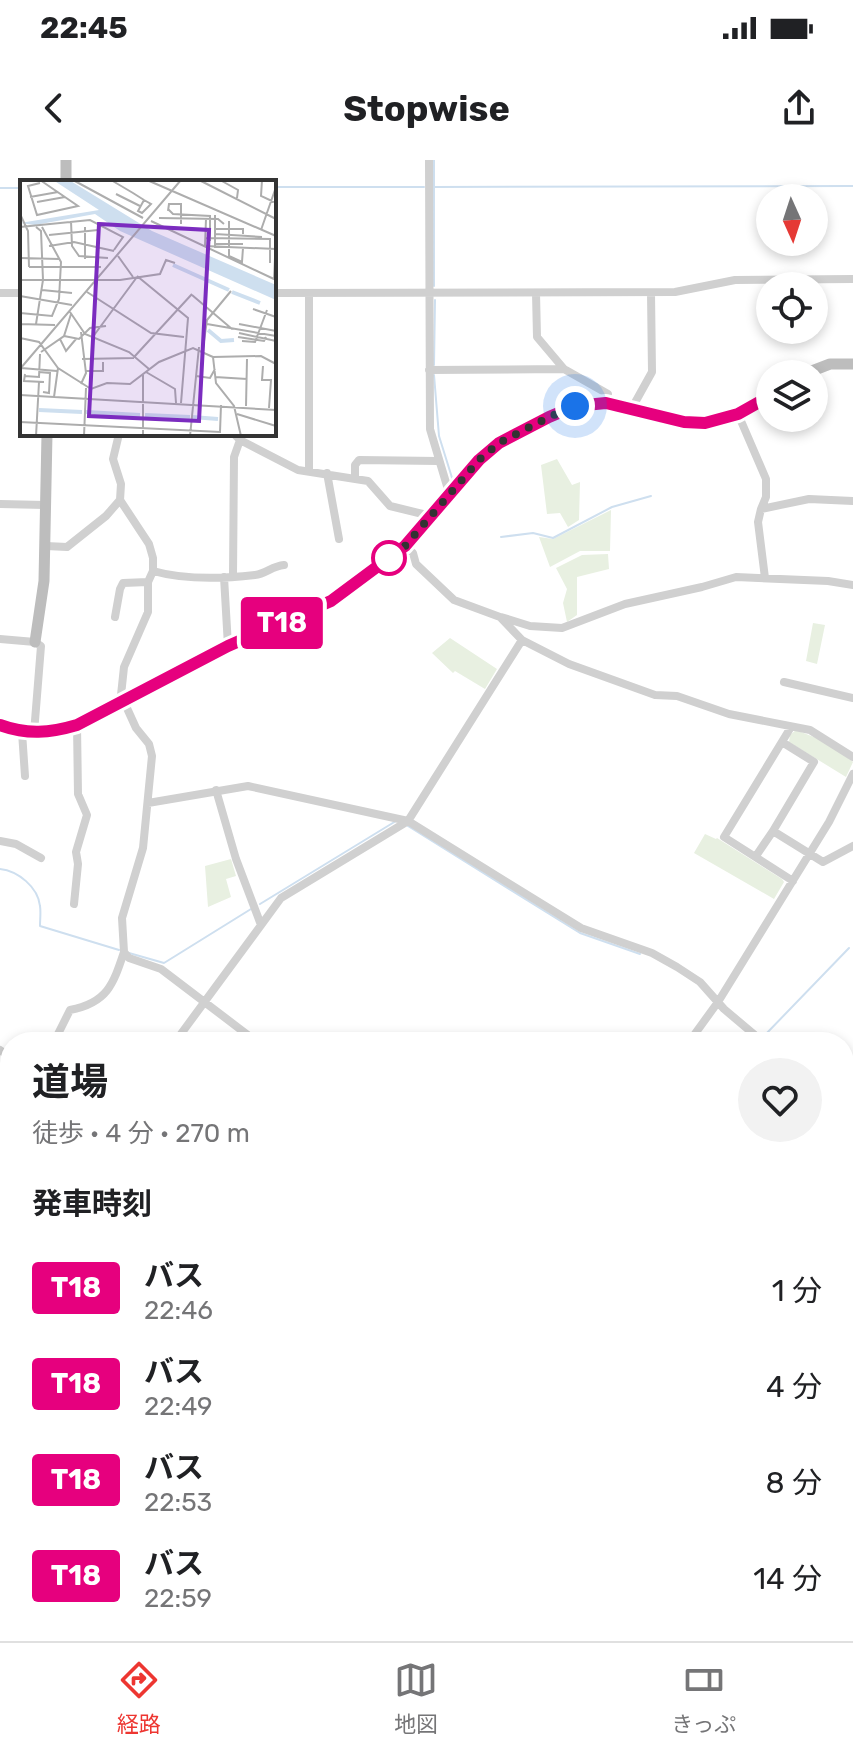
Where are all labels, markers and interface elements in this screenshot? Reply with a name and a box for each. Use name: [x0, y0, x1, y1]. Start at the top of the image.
text: 22:45: [40, 10, 128, 46]
icon: back: [32, 86, 76, 130]
icon: share: [777, 86, 821, 130]
text: Stopwise: [343, 87, 510, 130]
inset map: [20, 180, 276, 436]
north arrow: [756, 184, 828, 256]
map controls: [756, 184, 828, 432]
button: locate: [756, 272, 828, 344]
button: layers: [756, 360, 828, 432]
your location: [555, 386, 595, 426]
unlabelled marker: [372, 541, 406, 575]
line badge: T18: [236, 597, 328, 649]
text: T18: [257, 606, 307, 639]
button: heart: [738, 1058, 822, 1142]
text: 道場: [32, 1059, 108, 1105]
text: 徒歩 · 4 分 · 270 m: [32, 1118, 250, 1149]
text: 発車時刻: [32, 1186, 152, 1222]
text: バス: [144, 1258, 204, 1294]
text: T18: [51, 1271, 101, 1304]
text: 1 分: [772, 1273, 822, 1309]
text: 22:46: [144, 1295, 213, 1326]
text: バス: [144, 1354, 204, 1390]
text: T18: [51, 1367, 101, 1400]
text: 4 分: [766, 1369, 822, 1405]
text: 22:49: [144, 1391, 213, 1422]
text: バス: [144, 1450, 204, 1486]
text: T18: [51, 1463, 101, 1496]
text: 8 分: [766, 1465, 822, 1501]
text: 22:53: [144, 1487, 212, 1518]
text: バス: [144, 1546, 204, 1582]
text: T18: [51, 1559, 101, 1592]
text: 14 分: [753, 1561, 822, 1597]
text: 22:59: [144, 1583, 212, 1614]
tab: 経路: [117, 1658, 161, 1738]
tab: 地図: [394, 1658, 438, 1738]
tab: きっぷ: [671, 1658, 736, 1738]

